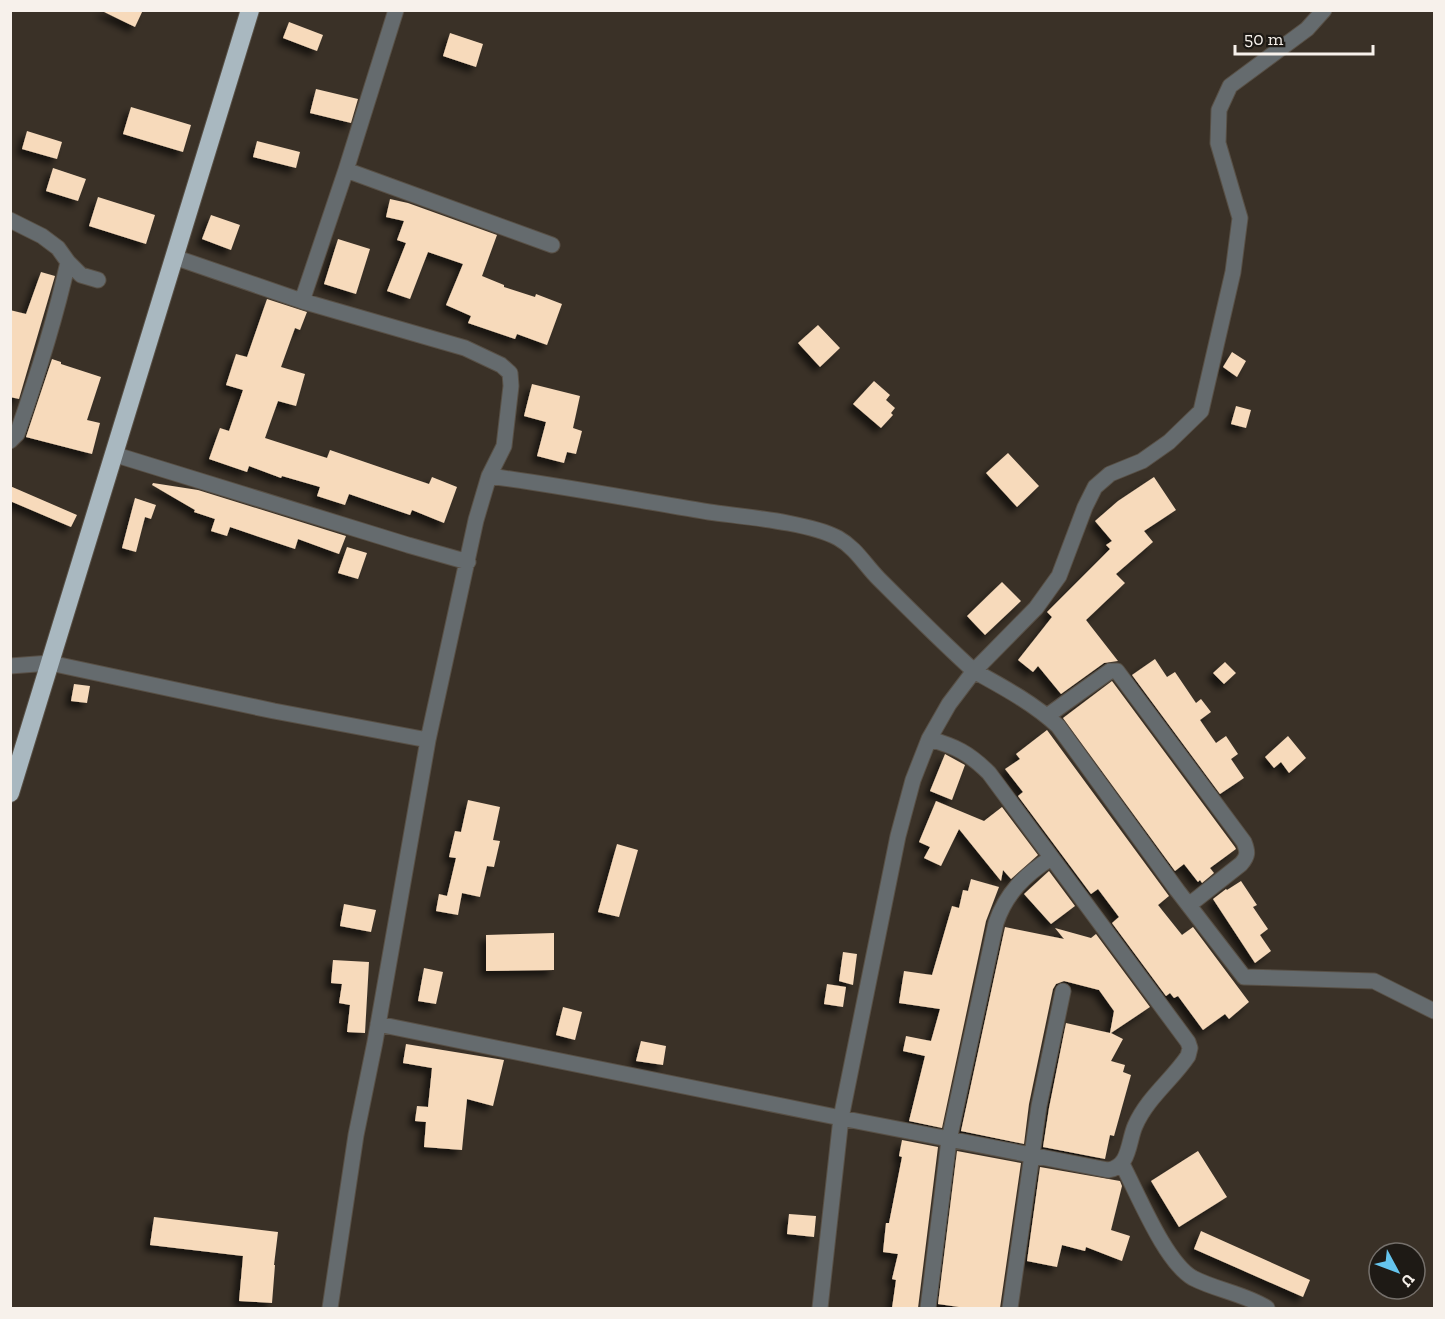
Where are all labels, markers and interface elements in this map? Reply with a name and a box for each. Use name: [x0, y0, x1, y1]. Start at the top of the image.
scale bar: [1235, 18, 1373, 56]
text: 50 m: [1244, 28, 1284, 50]
north arrow: [1367, 1241, 1427, 1301]
text: U: [1397, 1270, 1419, 1291]

